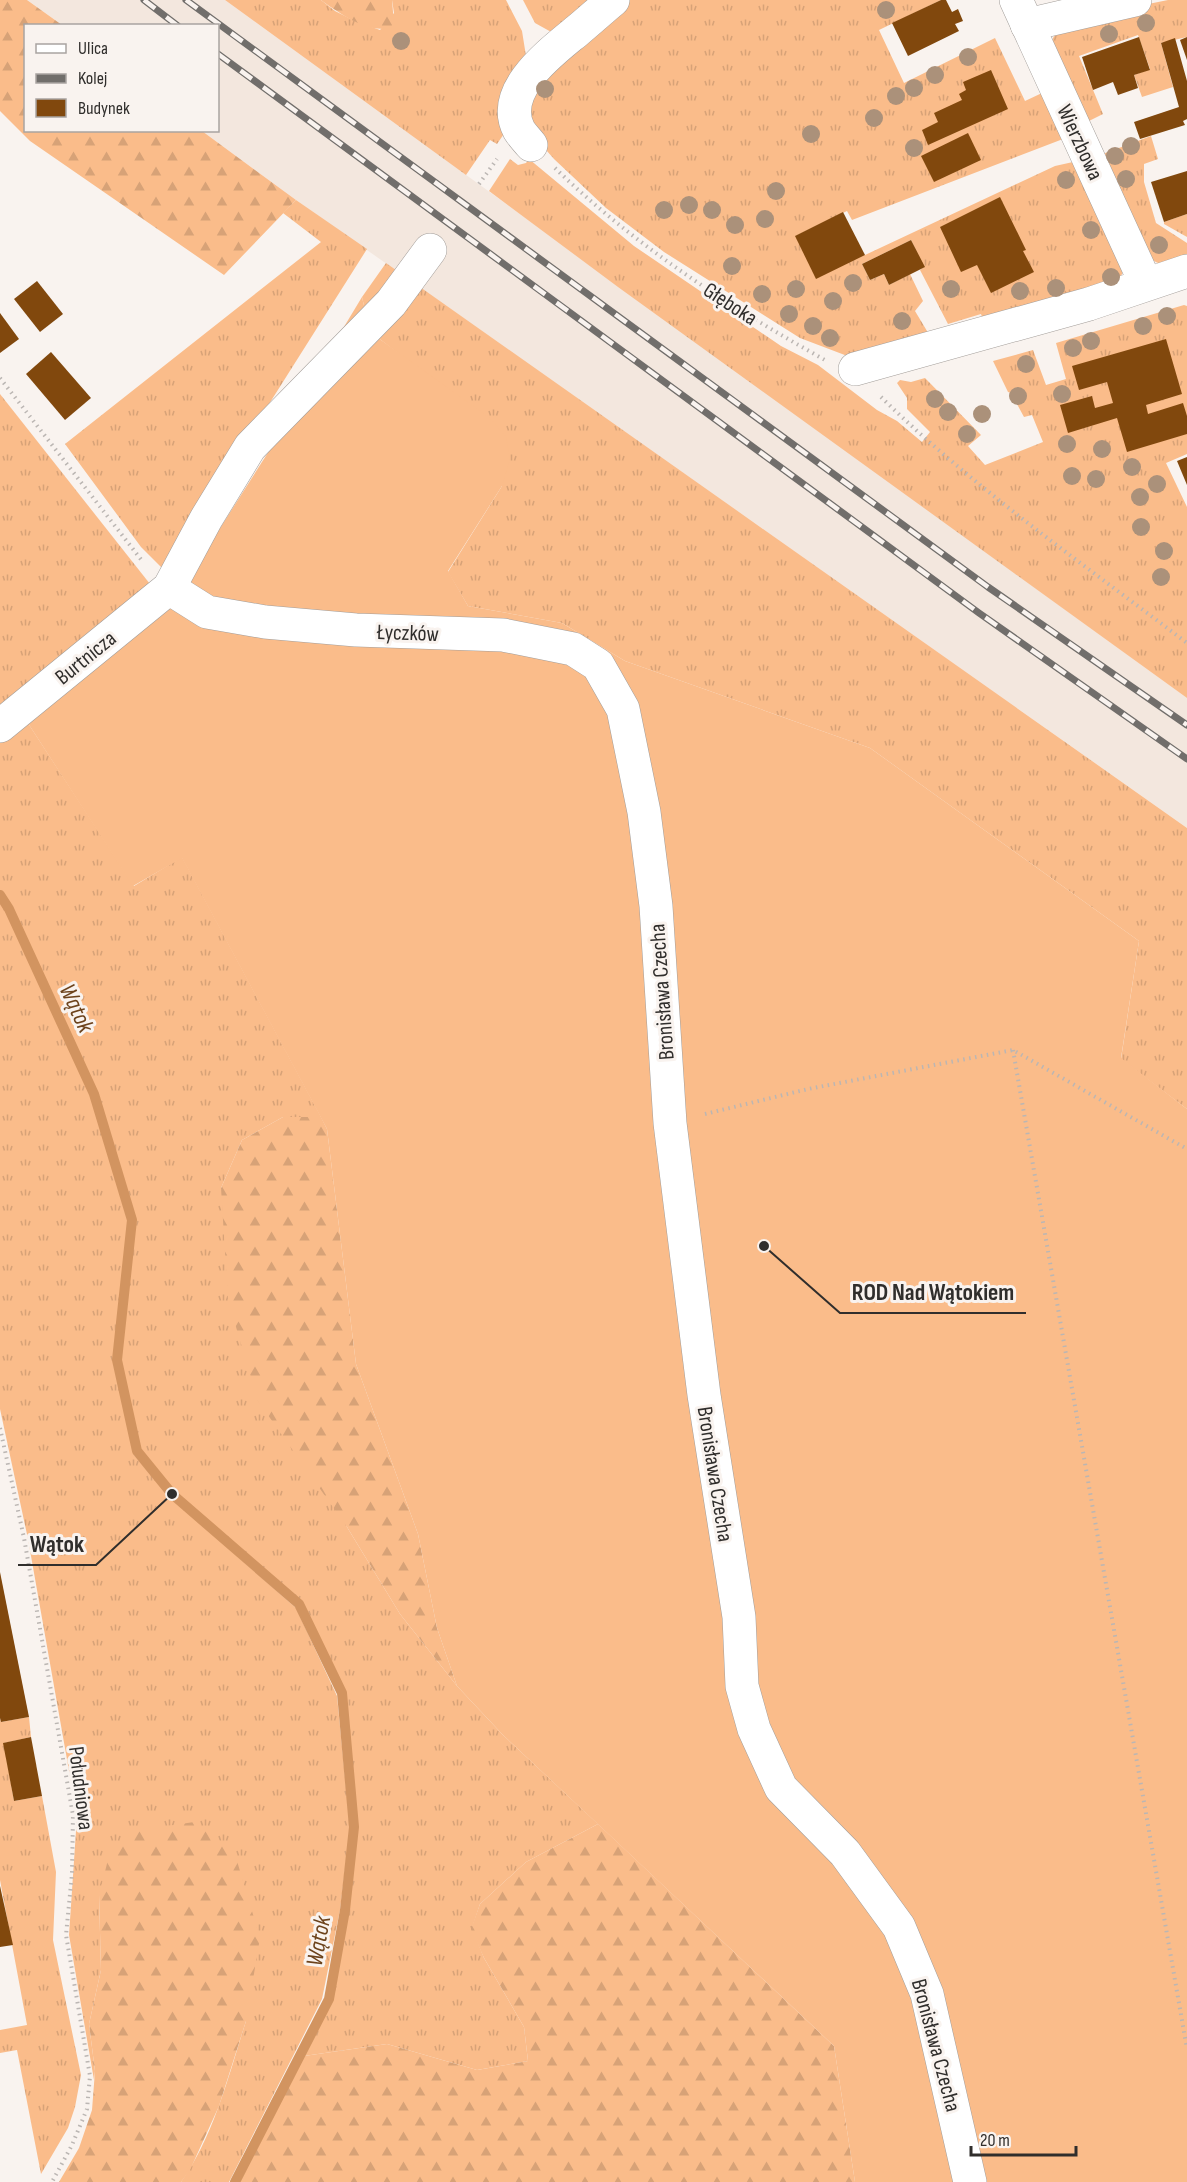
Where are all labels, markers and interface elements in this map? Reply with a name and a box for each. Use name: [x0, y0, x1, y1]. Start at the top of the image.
legend: [24, 24, 219, 132]
text: Ulica: [78, 38, 108, 59]
text: Kolej: [78, 68, 107, 89]
text: Budynek: [78, 98, 130, 119]
street label: Wierzbowa: [1050, 101, 1109, 185]
street label: Głęboka: [698, 277, 762, 332]
street label: Łyczków: [376, 619, 439, 648]
street label: Burtnicza: [50, 625, 122, 691]
street label: Bronisława Czecha: [644, 923, 681, 1061]
water label: Wątok: [53, 979, 101, 1038]
callout: ROD Nad Wątokiem: [840, 1271, 1026, 1313]
text: ROD Nad Wątokiem: [852, 1278, 1014, 1307]
street label: Bronisława Czecha: [691, 1405, 739, 1544]
callout: Wątok: [18, 1523, 96, 1565]
text: Wątok: [30, 1530, 84, 1559]
street label: Południowa: [62, 1745, 99, 1832]
water label: Wątok: [300, 1913, 337, 1968]
street label: Bronisława Czecha: [905, 1976, 966, 2115]
scale bar: [971, 2119, 1076, 2157]
text: 20 m: [980, 2130, 1010, 2151]

